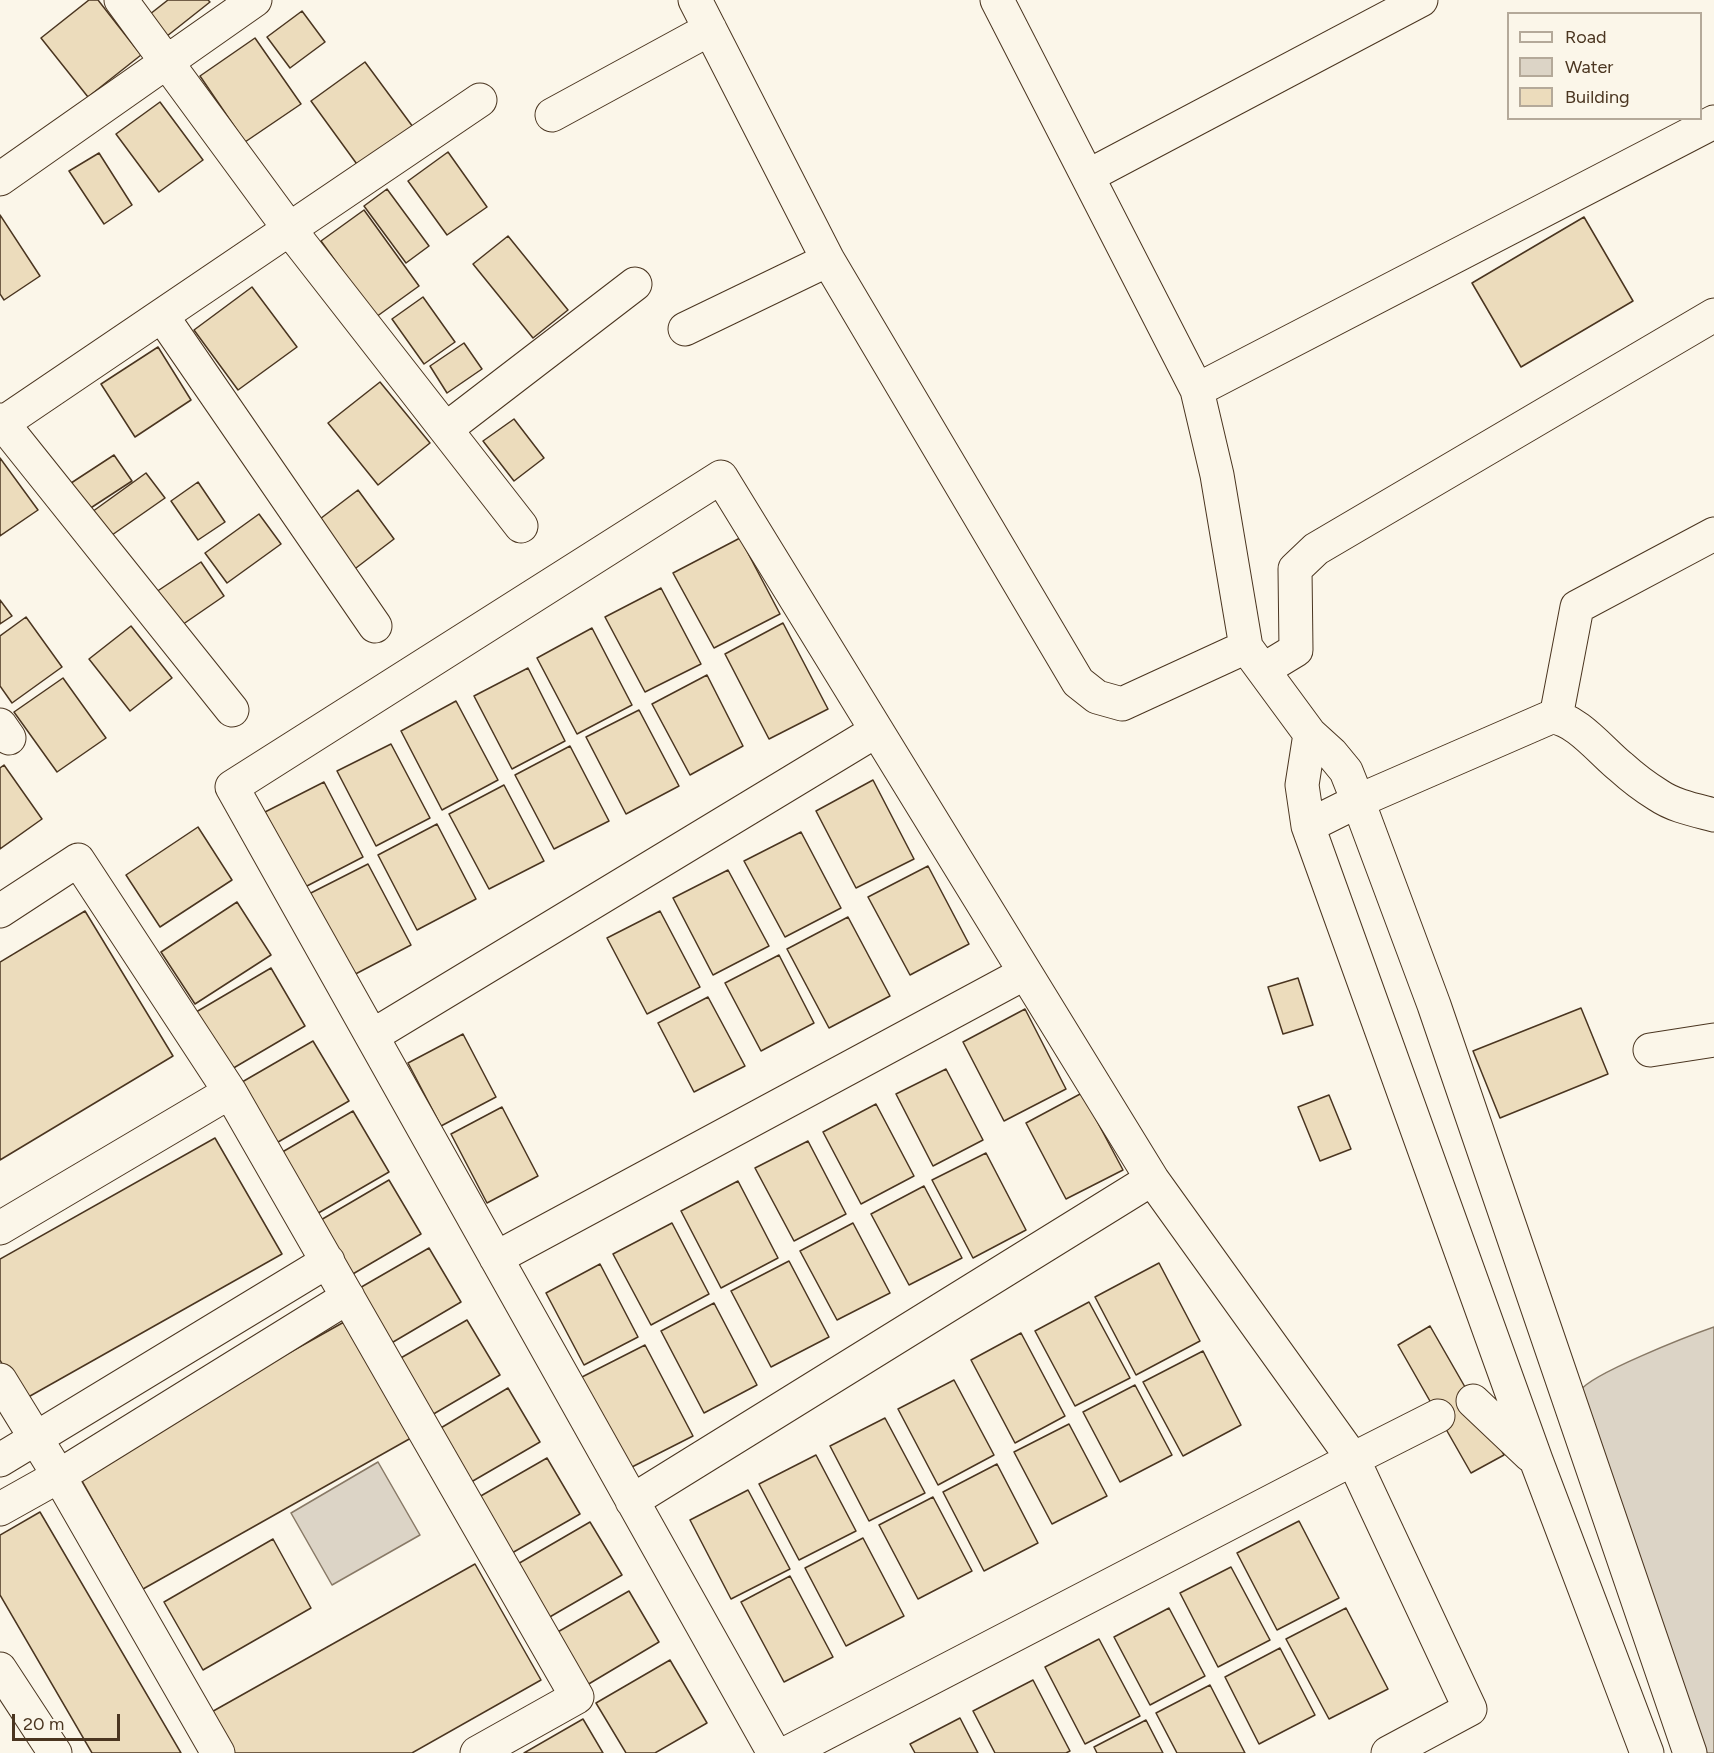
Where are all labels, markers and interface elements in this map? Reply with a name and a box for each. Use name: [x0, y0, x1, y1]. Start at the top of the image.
legend: [1507, 12, 1702, 120]
text: Road: [1565, 26, 1606, 48]
text: Water: [1565, 56, 1613, 78]
text: Building: [1565, 86, 1630, 108]
scale bar: [15, 1702, 123, 1740]
text: 20 m: [23, 1713, 64, 1735]

